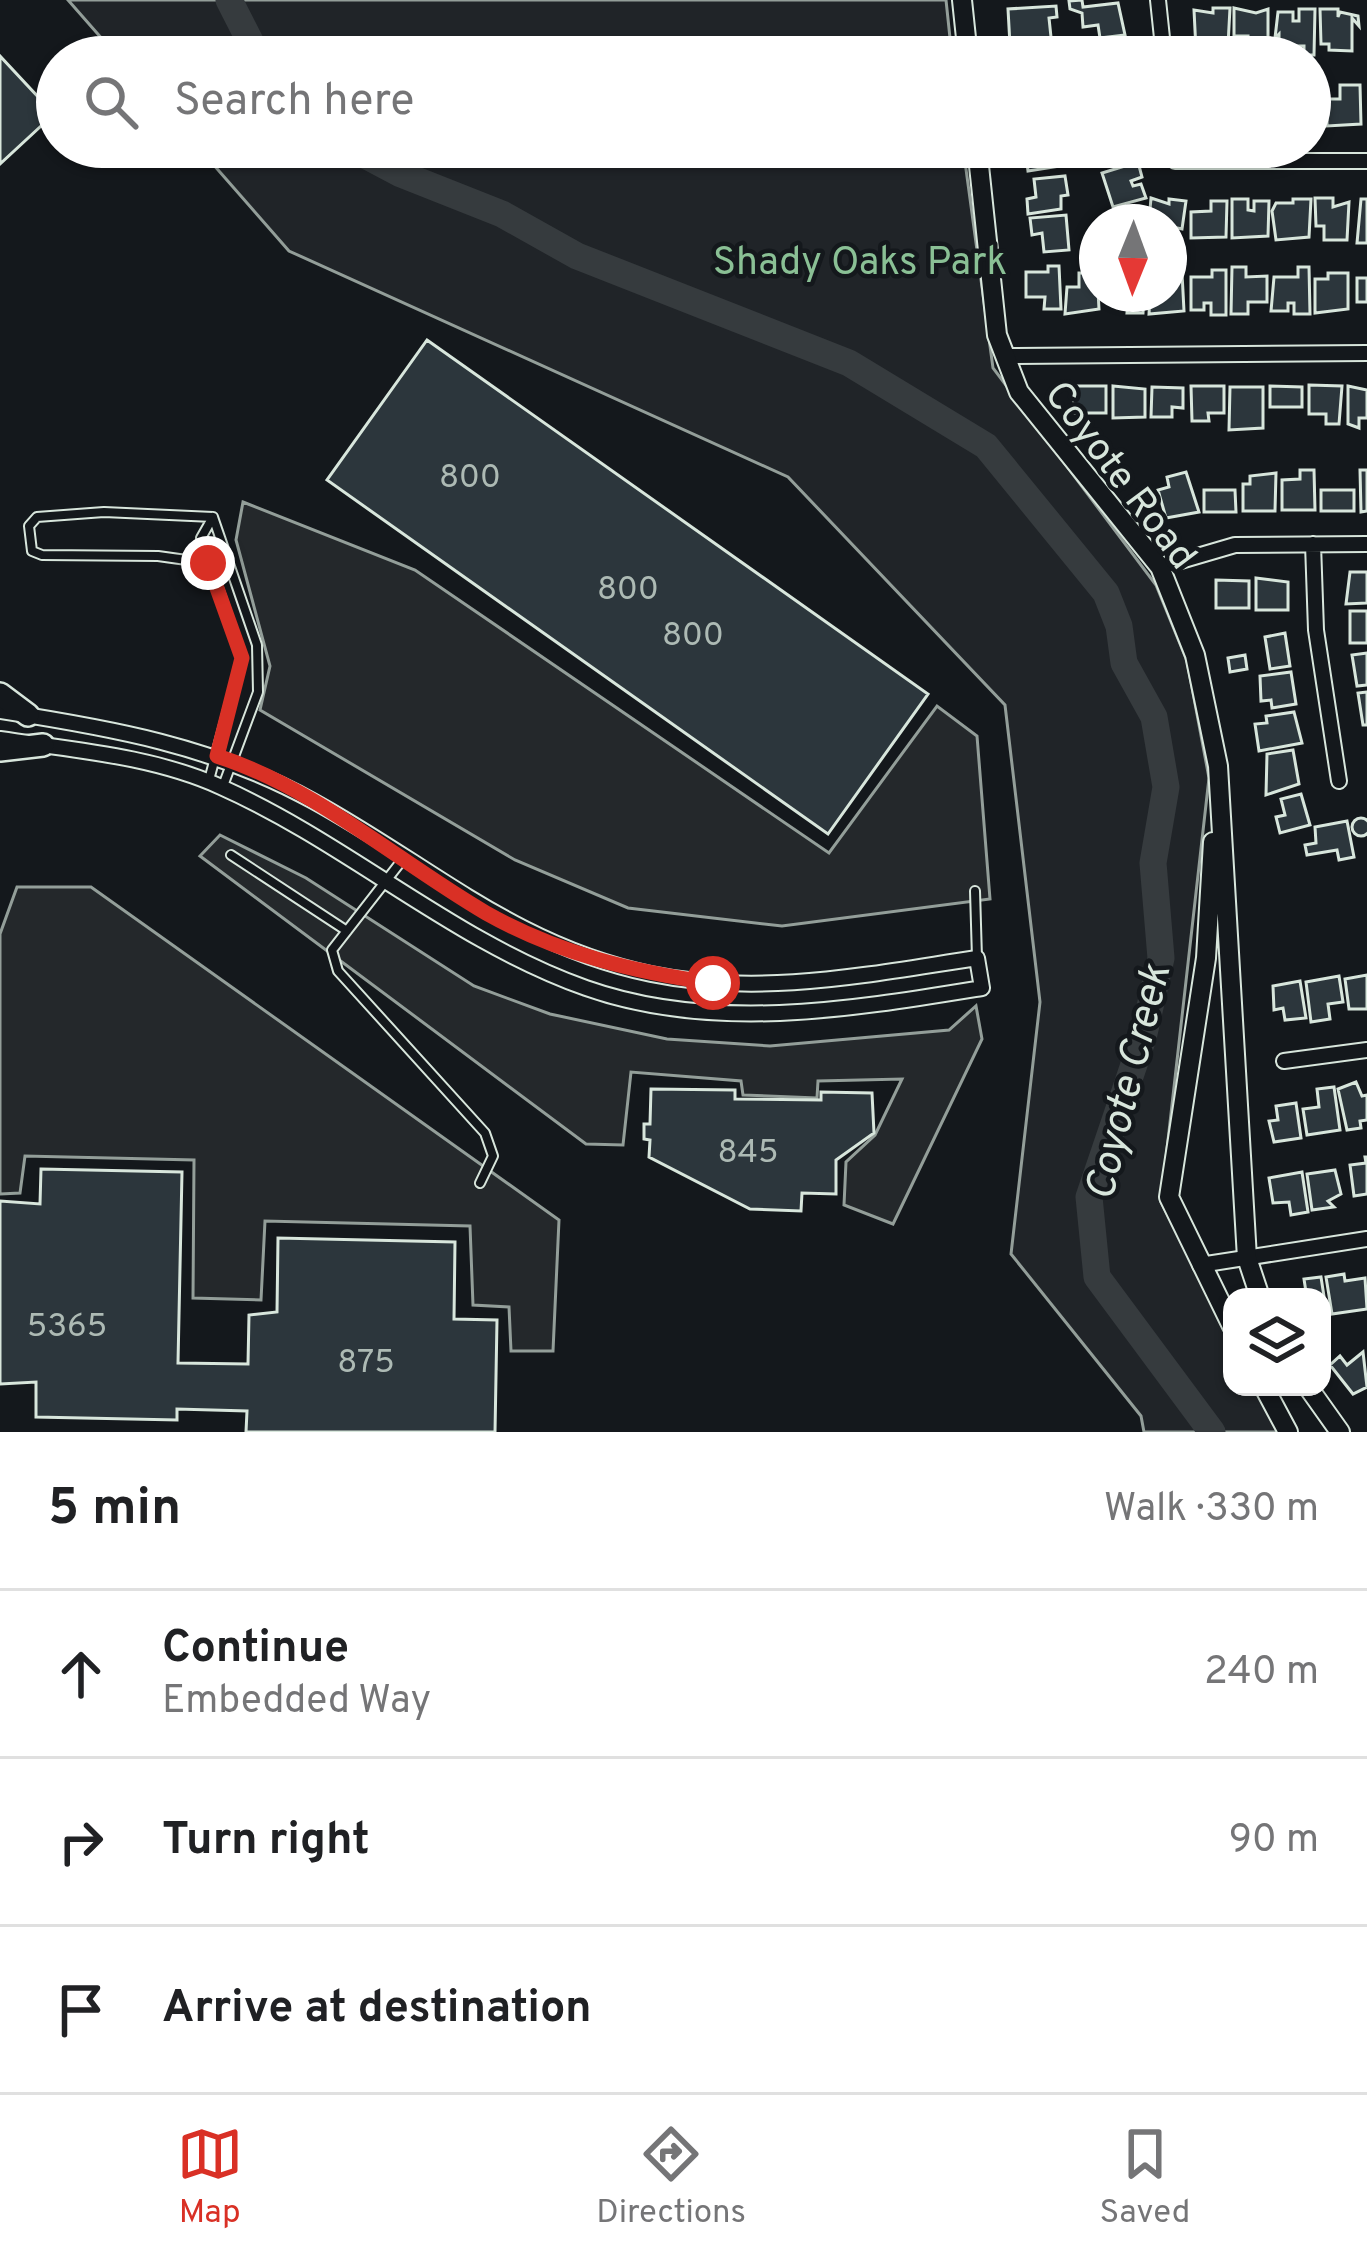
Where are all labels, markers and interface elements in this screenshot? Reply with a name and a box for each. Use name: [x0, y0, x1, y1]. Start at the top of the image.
search box: [36, 36, 1331, 168]
icon: search: [78, 69, 144, 135]
text: Search here: [174, 74, 414, 131]
north arrow: [1079, 204, 1187, 312]
park label: Shady Oaks Park: [713, 240, 1007, 289]
street label: Coyote Road: [1032, 373, 1205, 581]
house number: 800: [439, 458, 501, 500]
route end: [181, 536, 235, 590]
house number: 800: [597, 570, 659, 612]
house number: 800: [662, 616, 724, 658]
route start: [686, 956, 740, 1010]
water label: Coyote Creek: [1075, 959, 1185, 1206]
house number: 845: [717, 1133, 779, 1175]
map controls: [1223, 1288, 1331, 1396]
button: layers: [1223, 1288, 1331, 1396]
house number: 5365: [27, 1307, 107, 1349]
house number: 875: [337, 1343, 395, 1385]
text: 5 min: [48, 1478, 181, 1543]
text: Walk · 330 m: [1104, 1486, 1319, 1535]
text: Continue: [162, 1621, 349, 1678]
icon: ahead: [48, 1641, 114, 1707]
text: 240 m: [1204, 1649, 1319, 1698]
text: Embedded Way: [162, 1678, 431, 1727]
icon: right: [48, 1809, 114, 1875]
text: Turn right: [162, 1813, 370, 1870]
text: 90 m: [1229, 1817, 1319, 1866]
icon: arrive: [48, 1977, 114, 2043]
text: Arrive at destination: [162, 1981, 592, 2038]
tab: Map: [177, 2121, 243, 2235]
tab: Directions: [596, 2121, 746, 2235]
tab: Saved: [1100, 2121, 1190, 2235]

